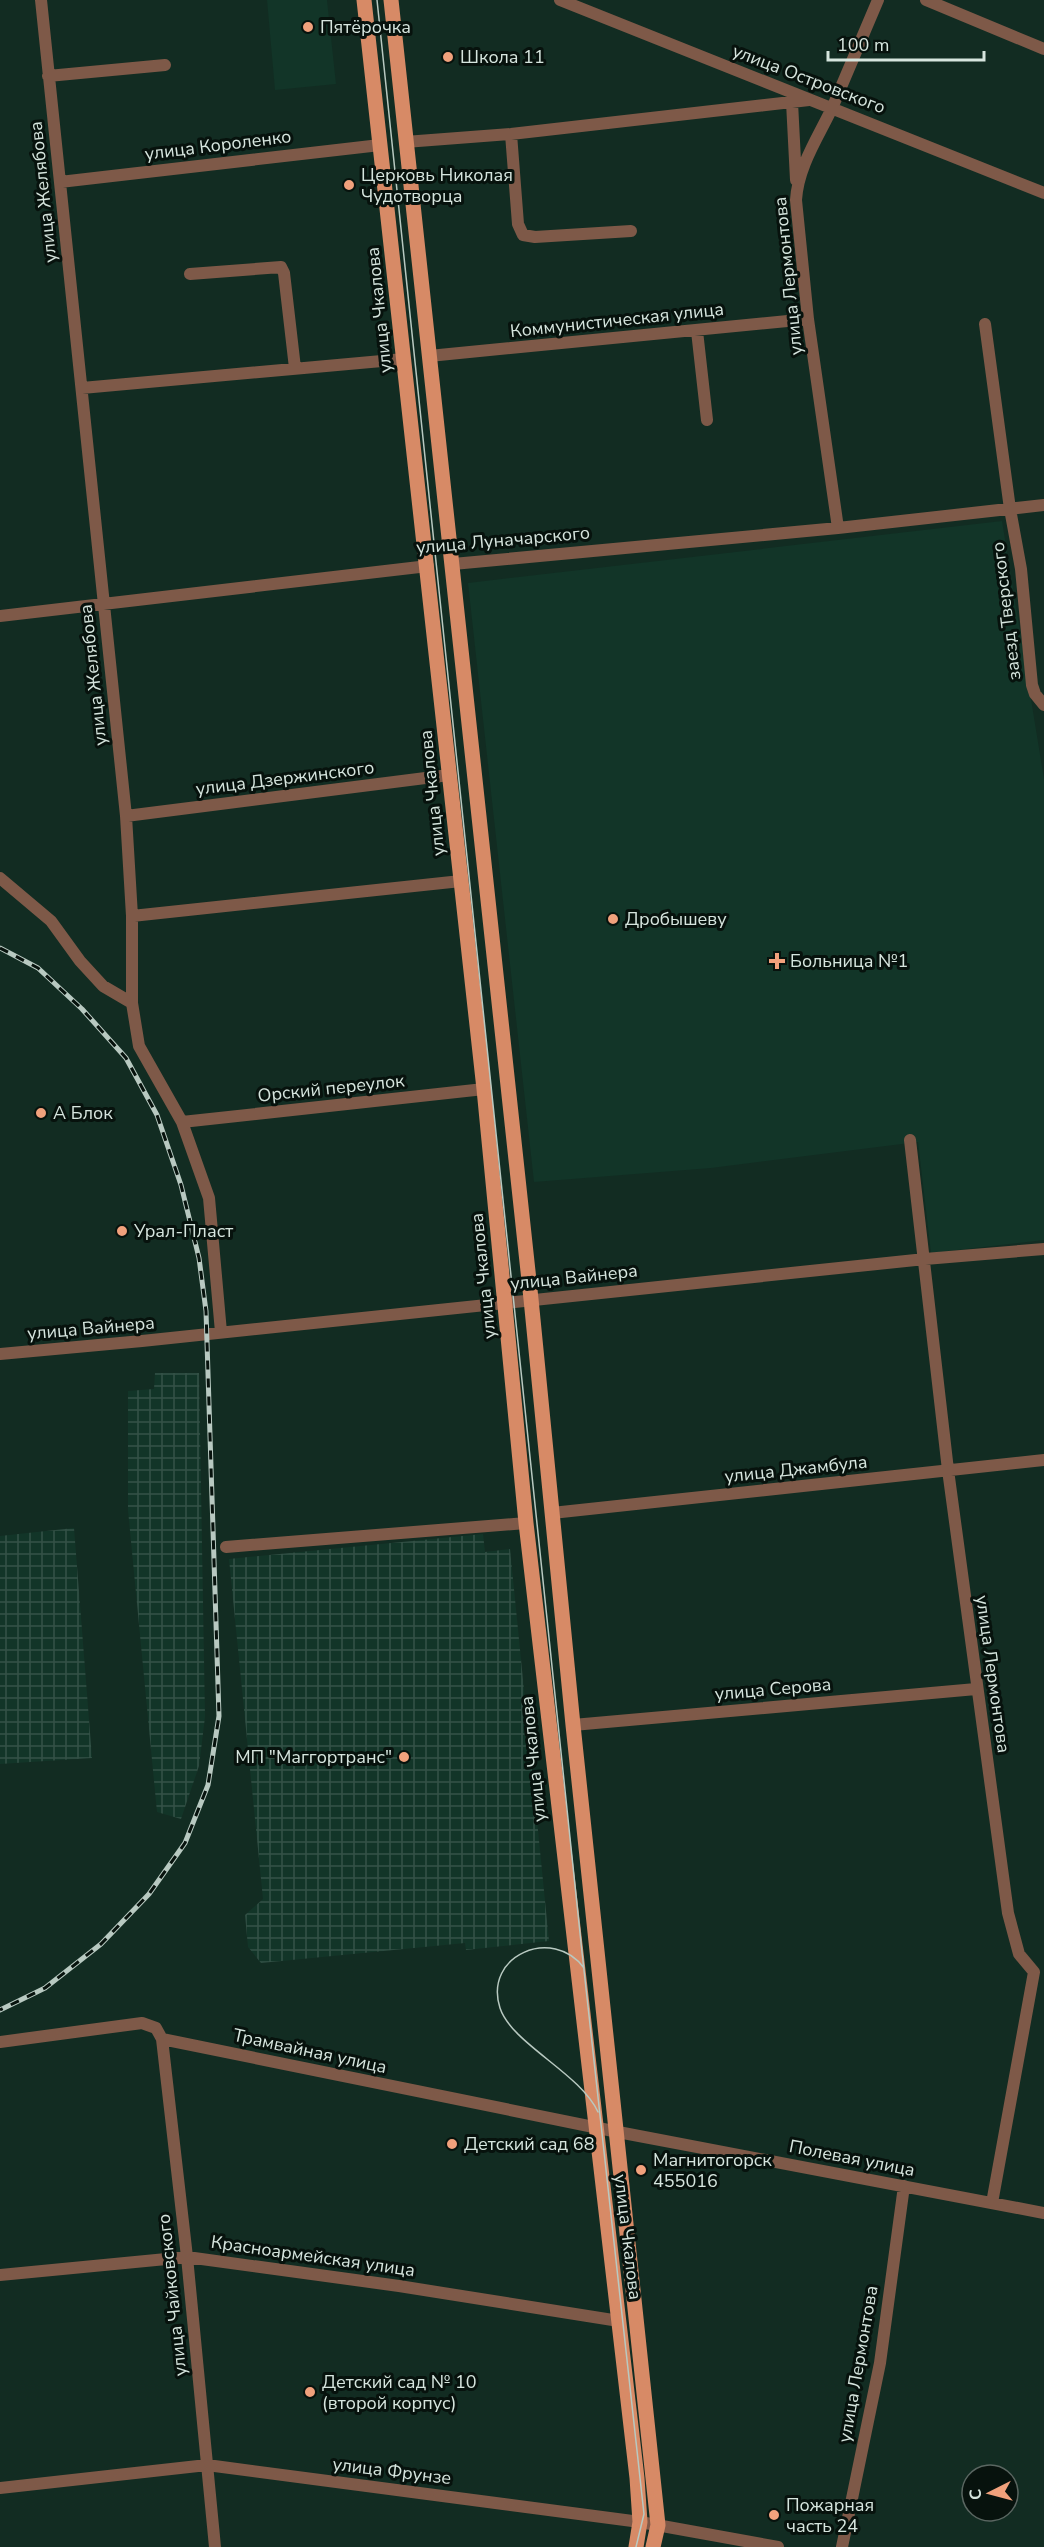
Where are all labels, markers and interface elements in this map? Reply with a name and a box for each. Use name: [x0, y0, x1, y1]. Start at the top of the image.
place label: Пятёрочка: [320, 15, 411, 39]
marker: Пятёрочка: [301, 20, 315, 34]
scale bar: [828, 24, 984, 62]
text: 100 m: [837, 33, 889, 57]
street label: улица Островского: [729, 39, 889, 119]
place label: Школа 11: [460, 45, 545, 69]
marker: Школа 11: [441, 50, 455, 64]
street label: улица Желябова: [24, 120, 62, 264]
street label: улица Короленко: [143, 124, 293, 166]
place label: Церковь Николая Чудотворца: [361, 163, 513, 208]
marker: Церковь Николая Чудотворца: [342, 178, 356, 192]
street label: улица Лермонтова: [768, 196, 808, 356]
street label: улица Чкалова: [360, 246, 398, 374]
street label: Коммунистическая улица: [509, 297, 725, 343]
street label: улица Луначарского: [415, 520, 591, 560]
street label: заезд Тверского: [986, 541, 1026, 681]
street label: улица Желябова: [74, 603, 112, 747]
street label: улица Чкалова: [413, 729, 451, 857]
street label: улица Дзержинского: [194, 755, 376, 801]
place label: Дробышеву: [625, 907, 727, 931]
marker: Дробышеву: [606, 912, 620, 926]
place label: Больница №1: [790, 949, 908, 973]
marker: Больница №1: [768, 952, 786, 970]
street label: Орский переулок: [256, 1068, 406, 1108]
place label: А Блок: [53, 1101, 113, 1125]
marker: А Блок: [34, 1106, 48, 1120]
street label: улица Чкалова: [464, 1212, 502, 1340]
place label: Урал-Пласт: [133, 1219, 233, 1243]
marker: Урал-Пласт: [115, 1224, 129, 1238]
street label: улица Вайнера: [509, 1258, 639, 1296]
street label: улица Вайнера: [26, 1310, 156, 1346]
street label: улица Джамбула: [723, 1450, 869, 1488]
street label: улица Лермонтова: [970, 1594, 1016, 1754]
street label: улица Серова: [714, 1672, 832, 1706]
street label: улица Чкалова: [514, 1695, 552, 1823]
place label: МП "Маггортранс": [235, 1745, 392, 1769]
marker: МП "Маггортранс": [397, 1750, 411, 1764]
street label: Трамвайная улица: [231, 2023, 389, 2079]
place label: Детский сад 68: [464, 2132, 594, 2156]
street label: Полевая улица: [787, 2134, 917, 2182]
marker: Детский сад 68: [445, 2137, 459, 2151]
place label: Магнитогорск 455016: [653, 2148, 772, 2193]
marker: Магнитогорск 455016: [634, 2163, 648, 2177]
street label: улица Чкалова: [608, 2173, 648, 2301]
street label: улица Чайковского: [152, 2213, 192, 2377]
street label: Красноармейская улица: [209, 2230, 417, 2282]
street label: улица Лермонтова: [832, 2284, 884, 2444]
place label: Детский сад № 10 (второй корпус): [322, 2370, 477, 2415]
marker: Детский сад № 10 (второй корпус): [303, 2385, 317, 2399]
street label: улица Фрунзе: [331, 2452, 453, 2490]
north arrow: [960, 2463, 1020, 2523]
text: С: [965, 2488, 988, 2501]
place label: Пожарная часть 24: [786, 2493, 874, 2538]
marker: Пожарная часть 24: [767, 2508, 781, 2522]

